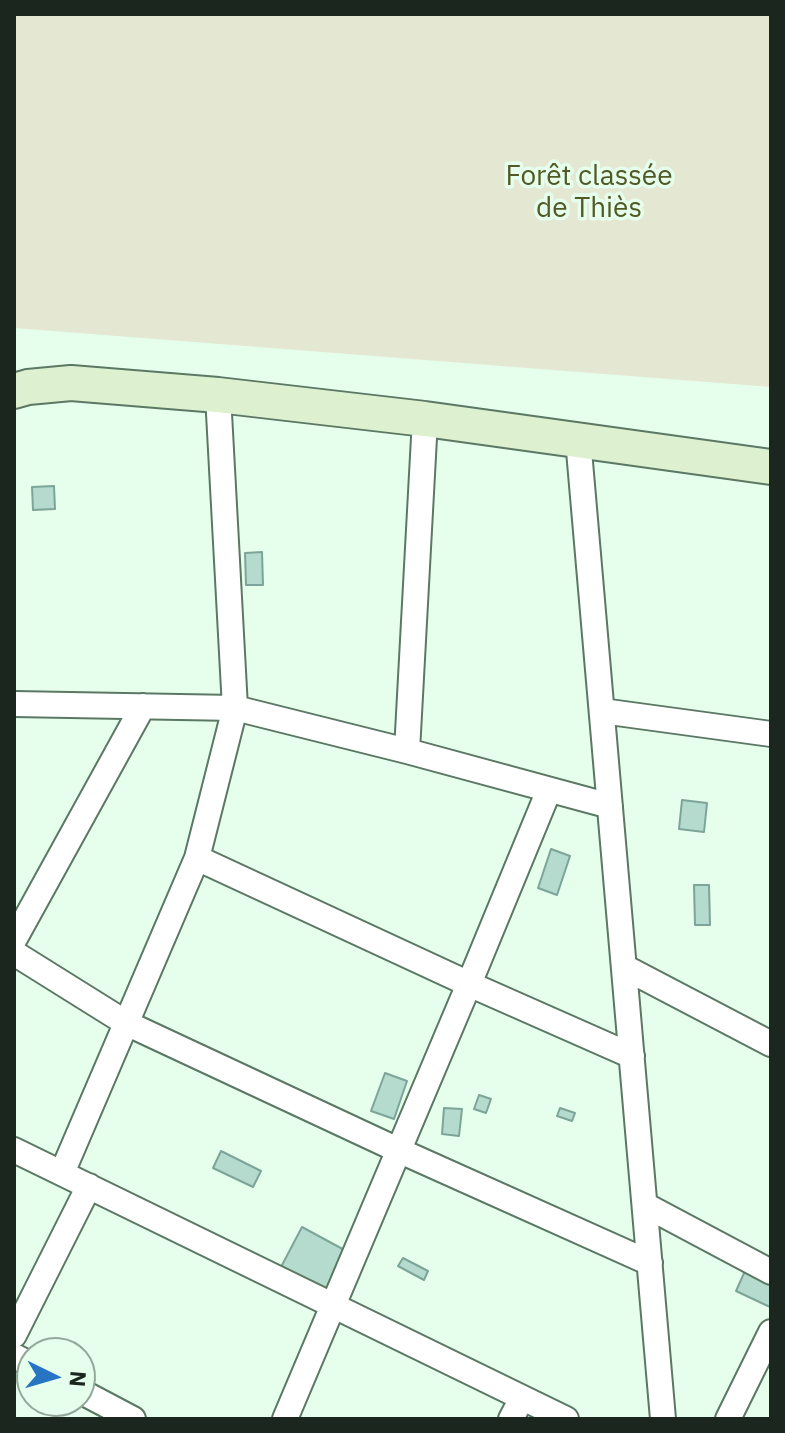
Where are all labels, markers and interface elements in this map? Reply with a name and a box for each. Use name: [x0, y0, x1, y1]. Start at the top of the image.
park label: Forêt classée de Thiès: [505, 160, 673, 226]
north arrow: [16, 1337, 96, 1417]
text: N: [63, 1370, 94, 1388]

